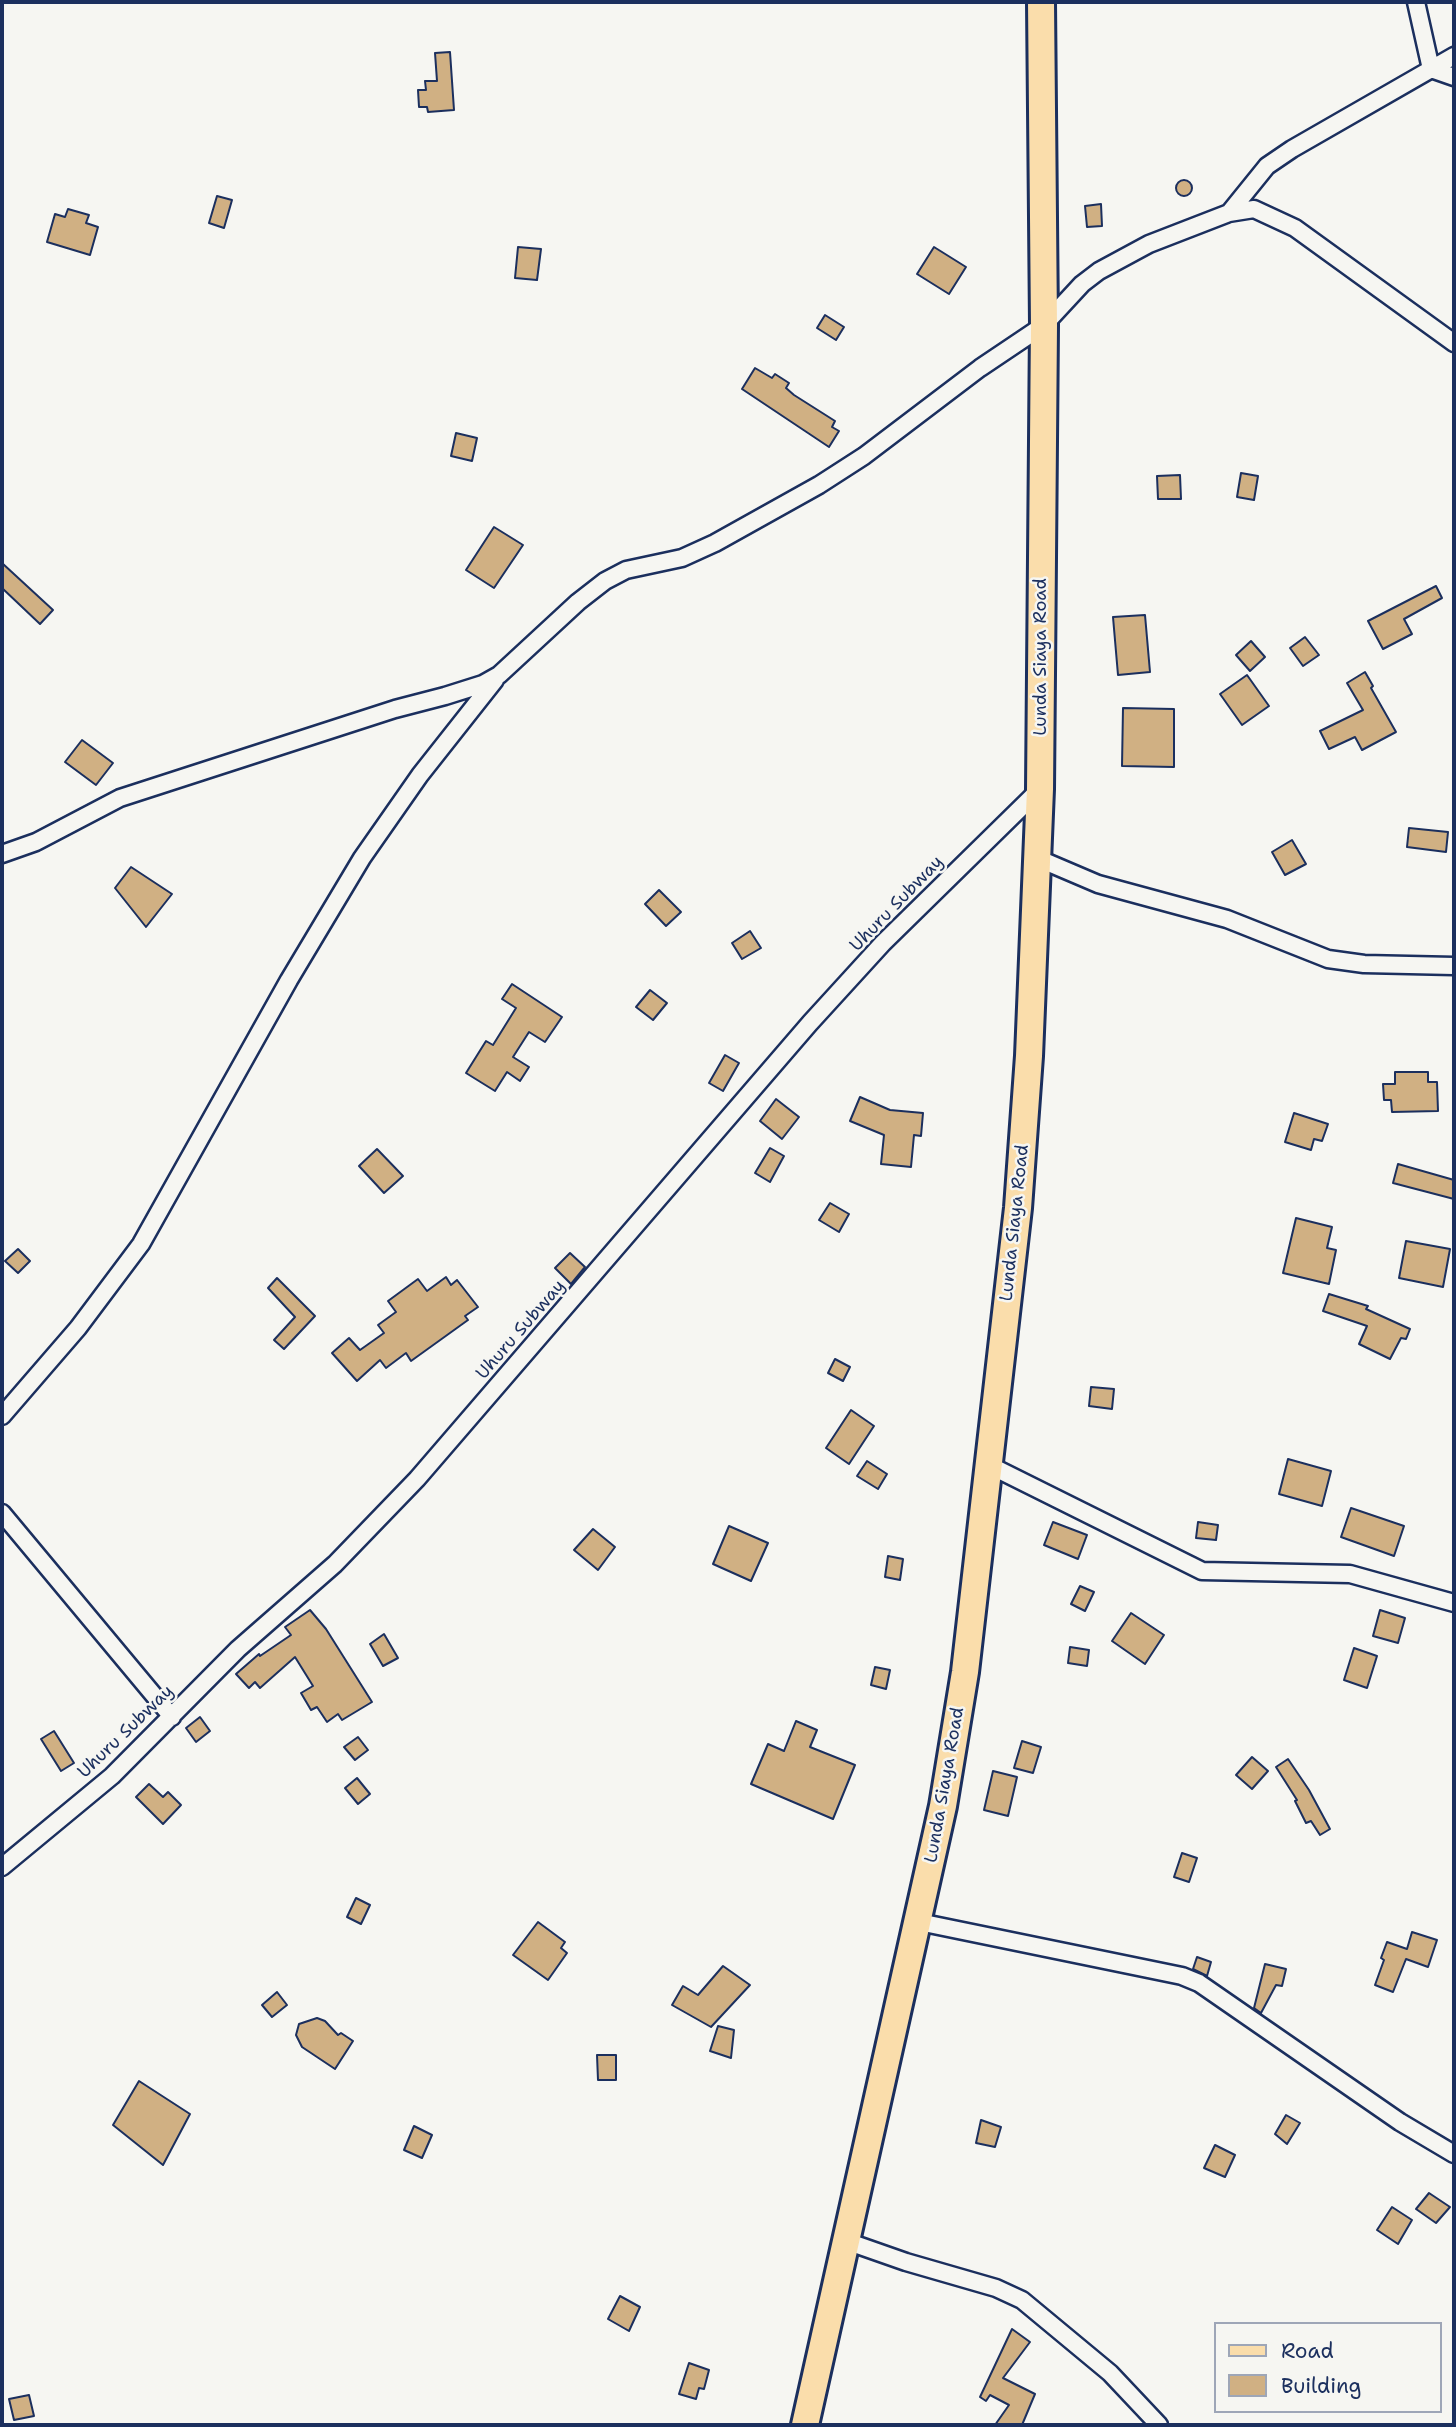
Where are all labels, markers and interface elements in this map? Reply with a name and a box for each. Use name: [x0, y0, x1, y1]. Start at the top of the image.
street label: Lunda Siaya Road: [1030, 578, 1052, 736]
street label: Uhuru Subway: [846, 852, 948, 956]
street label: Lunda Siaya Road: [996, 1143, 1034, 1303]
street label: Uhuru Subway: [472, 1276, 570, 1384]
street label: Uhuru Subway: [74, 1681, 178, 1783]
street label: Lunda Siaya Road: [921, 1706, 969, 1864]
legend: [1214, 2322, 1442, 2413]
text: Road: [1281, 2337, 1334, 2365]
text: Building: [1281, 2372, 1361, 2400]

